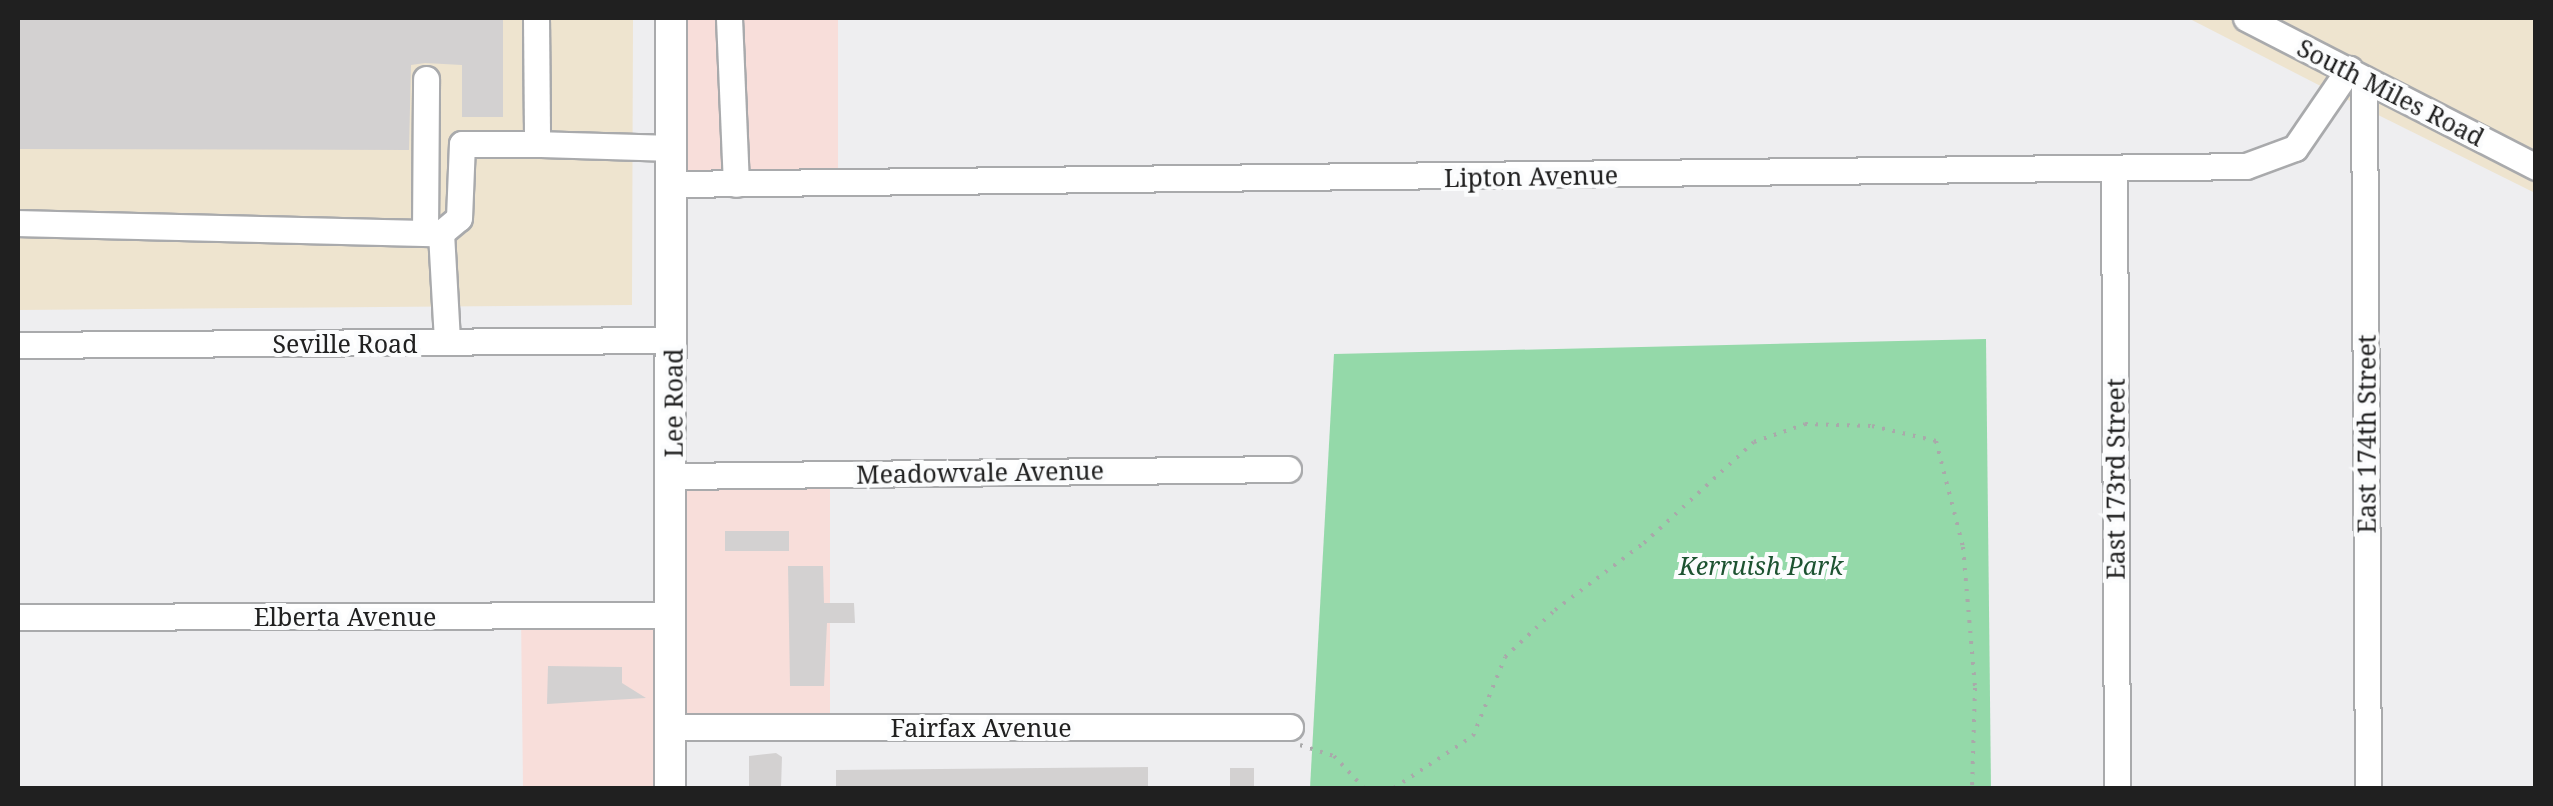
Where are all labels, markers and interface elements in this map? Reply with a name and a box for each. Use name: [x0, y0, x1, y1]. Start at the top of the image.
street label: South Miles Road: [2293, 32, 2489, 152]
street label: Lipton Avenue: [1444, 159, 1618, 193]
street label: Seville Road: [272, 328, 418, 358]
street label: East 174th Street: [2351, 334, 2381, 534]
street label: Lee Road: [658, 348, 688, 458]
street label: East 173rd Street: [2100, 378, 2130, 580]
street label: Meadowvale Avenue: [856, 455, 1104, 489]
park label: Kerruish Park: [1679, 550, 1843, 580]
street label: Elberta Avenue: [254, 601, 436, 631]
street label: Fairfax Avenue: [890, 712, 1072, 742]

